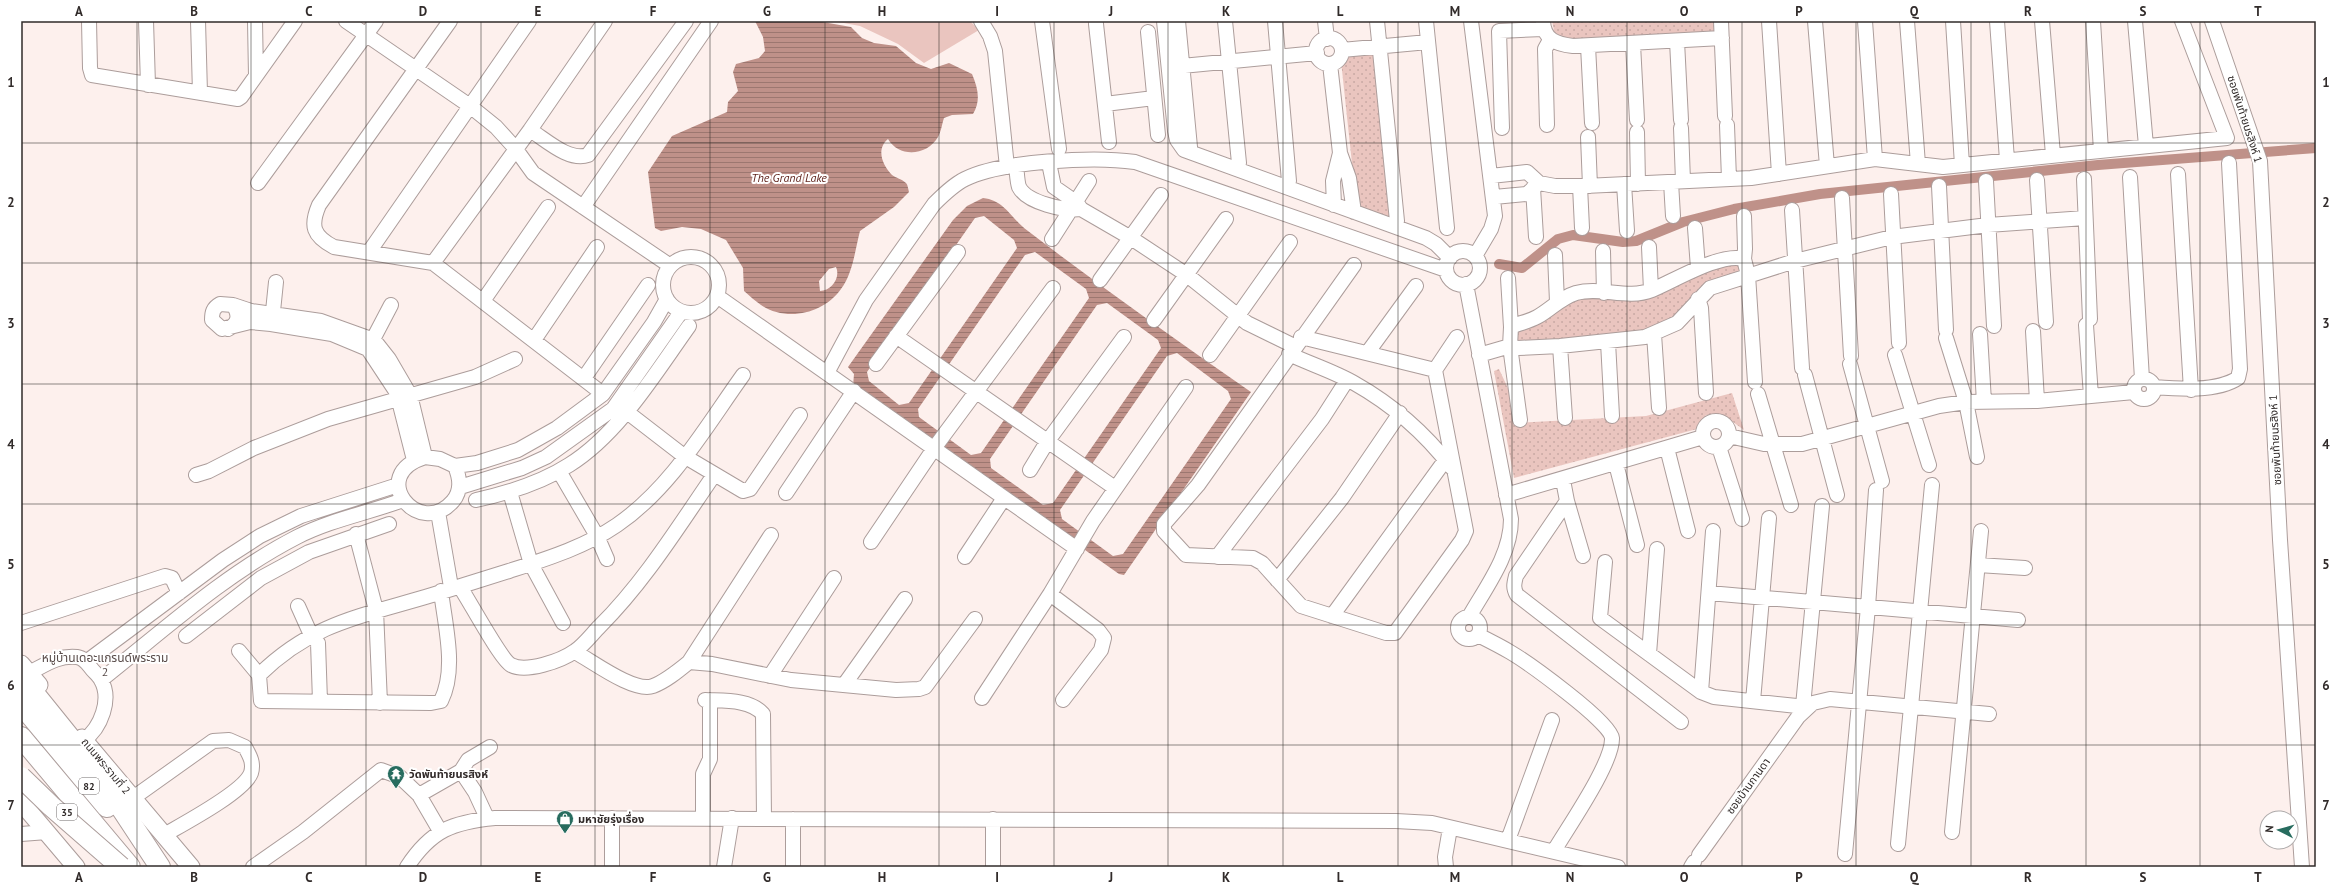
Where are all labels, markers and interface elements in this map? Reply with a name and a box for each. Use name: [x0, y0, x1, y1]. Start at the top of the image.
text: A: [75, 3, 83, 20]
text: B: [190, 3, 198, 20]
text: C: [305, 3, 313, 20]
text: D: [419, 3, 427, 20]
text: E: [535, 3, 542, 20]
text: F: [650, 3, 657, 20]
text: G: [763, 3, 771, 20]
text: H: [878, 3, 886, 20]
text: I: [995, 3, 999, 20]
text: J: [1108, 3, 1113, 20]
text: K: [1222, 3, 1230, 20]
text: L: [1337, 3, 1344, 20]
text: M: [1450, 3, 1460, 20]
text: N: [1566, 3, 1574, 20]
text: O: [1680, 3, 1689, 20]
text: P: [1795, 3, 1803, 20]
text: Q: [1910, 3, 1920, 20]
text: R: [2024, 3, 2032, 20]
text: S: [2140, 3, 2147, 20]
text: T: [2254, 3, 2262, 20]
text: 1: [7, 74, 15, 91]
street label: ซอยพันท้ายนรสิงห์ 1: [2224, 74, 2266, 164]
text: 1: [2322, 74, 2330, 91]
water label: The Grand Lake: [751, 170, 827, 185]
text: 2: [7, 194, 15, 211]
text: 2: [2322, 194, 2330, 211]
text: 3: [7, 315, 15, 332]
text: 3: [2322, 315, 2330, 332]
street label: ซอยพันท้ายนรสิงห์ 1: [2266, 394, 2284, 486]
text: 4: [7, 436, 15, 453]
text: 4: [2322, 436, 2330, 453]
text: 5: [7, 556, 15, 573]
text: 5: [2322, 556, 2330, 573]
district label: หมู่บ้านเดอะแกรนด์พระราม 2: [42, 650, 168, 679]
text: 6: [7, 677, 15, 694]
text: 6: [2322, 677, 2330, 694]
street label: ถนนพระรามที่ 2: [78, 734, 134, 797]
street label: ซอยบ้านกานดา: [1723, 755, 1773, 817]
temple icon: วัดพันท้ายนรสิงห์: [386, 764, 406, 789]
place label: วัดพันท้ายนรสิงห์: [409, 767, 488, 781]
road number: 82: [79, 778, 99, 794]
text: 7: [7, 797, 15, 814]
text: 7: [2322, 797, 2330, 814]
road number: 35: [57, 804, 77, 820]
shop icon: มหาชัยรุ่งเรื่อง: [555, 809, 575, 834]
north arrow: [2259, 810, 2299, 850]
place label: มหาชัยรุ่งเรื่อง: [578, 811, 644, 826]
text: N: [2262, 825, 2276, 833]
text: A: [75, 869, 83, 886]
text: B: [190, 869, 198, 886]
text: C: [305, 869, 313, 886]
text: D: [419, 869, 427, 886]
text: E: [535, 869, 542, 886]
text: F: [650, 869, 657, 886]
text: G: [763, 869, 771, 886]
text: H: [878, 869, 886, 886]
text: I: [995, 869, 999, 886]
text: J: [1108, 869, 1113, 886]
text: K: [1222, 869, 1230, 886]
text: L: [1337, 869, 1344, 886]
text: M: [1450, 869, 1460, 886]
text: N: [1566, 869, 1574, 886]
text: O: [1680, 869, 1689, 886]
text: P: [1795, 869, 1803, 886]
text: Q: [1910, 869, 1920, 886]
text: R: [2024, 869, 2032, 886]
text: S: [2140, 869, 2147, 886]
text: T: [2254, 869, 2262, 886]

